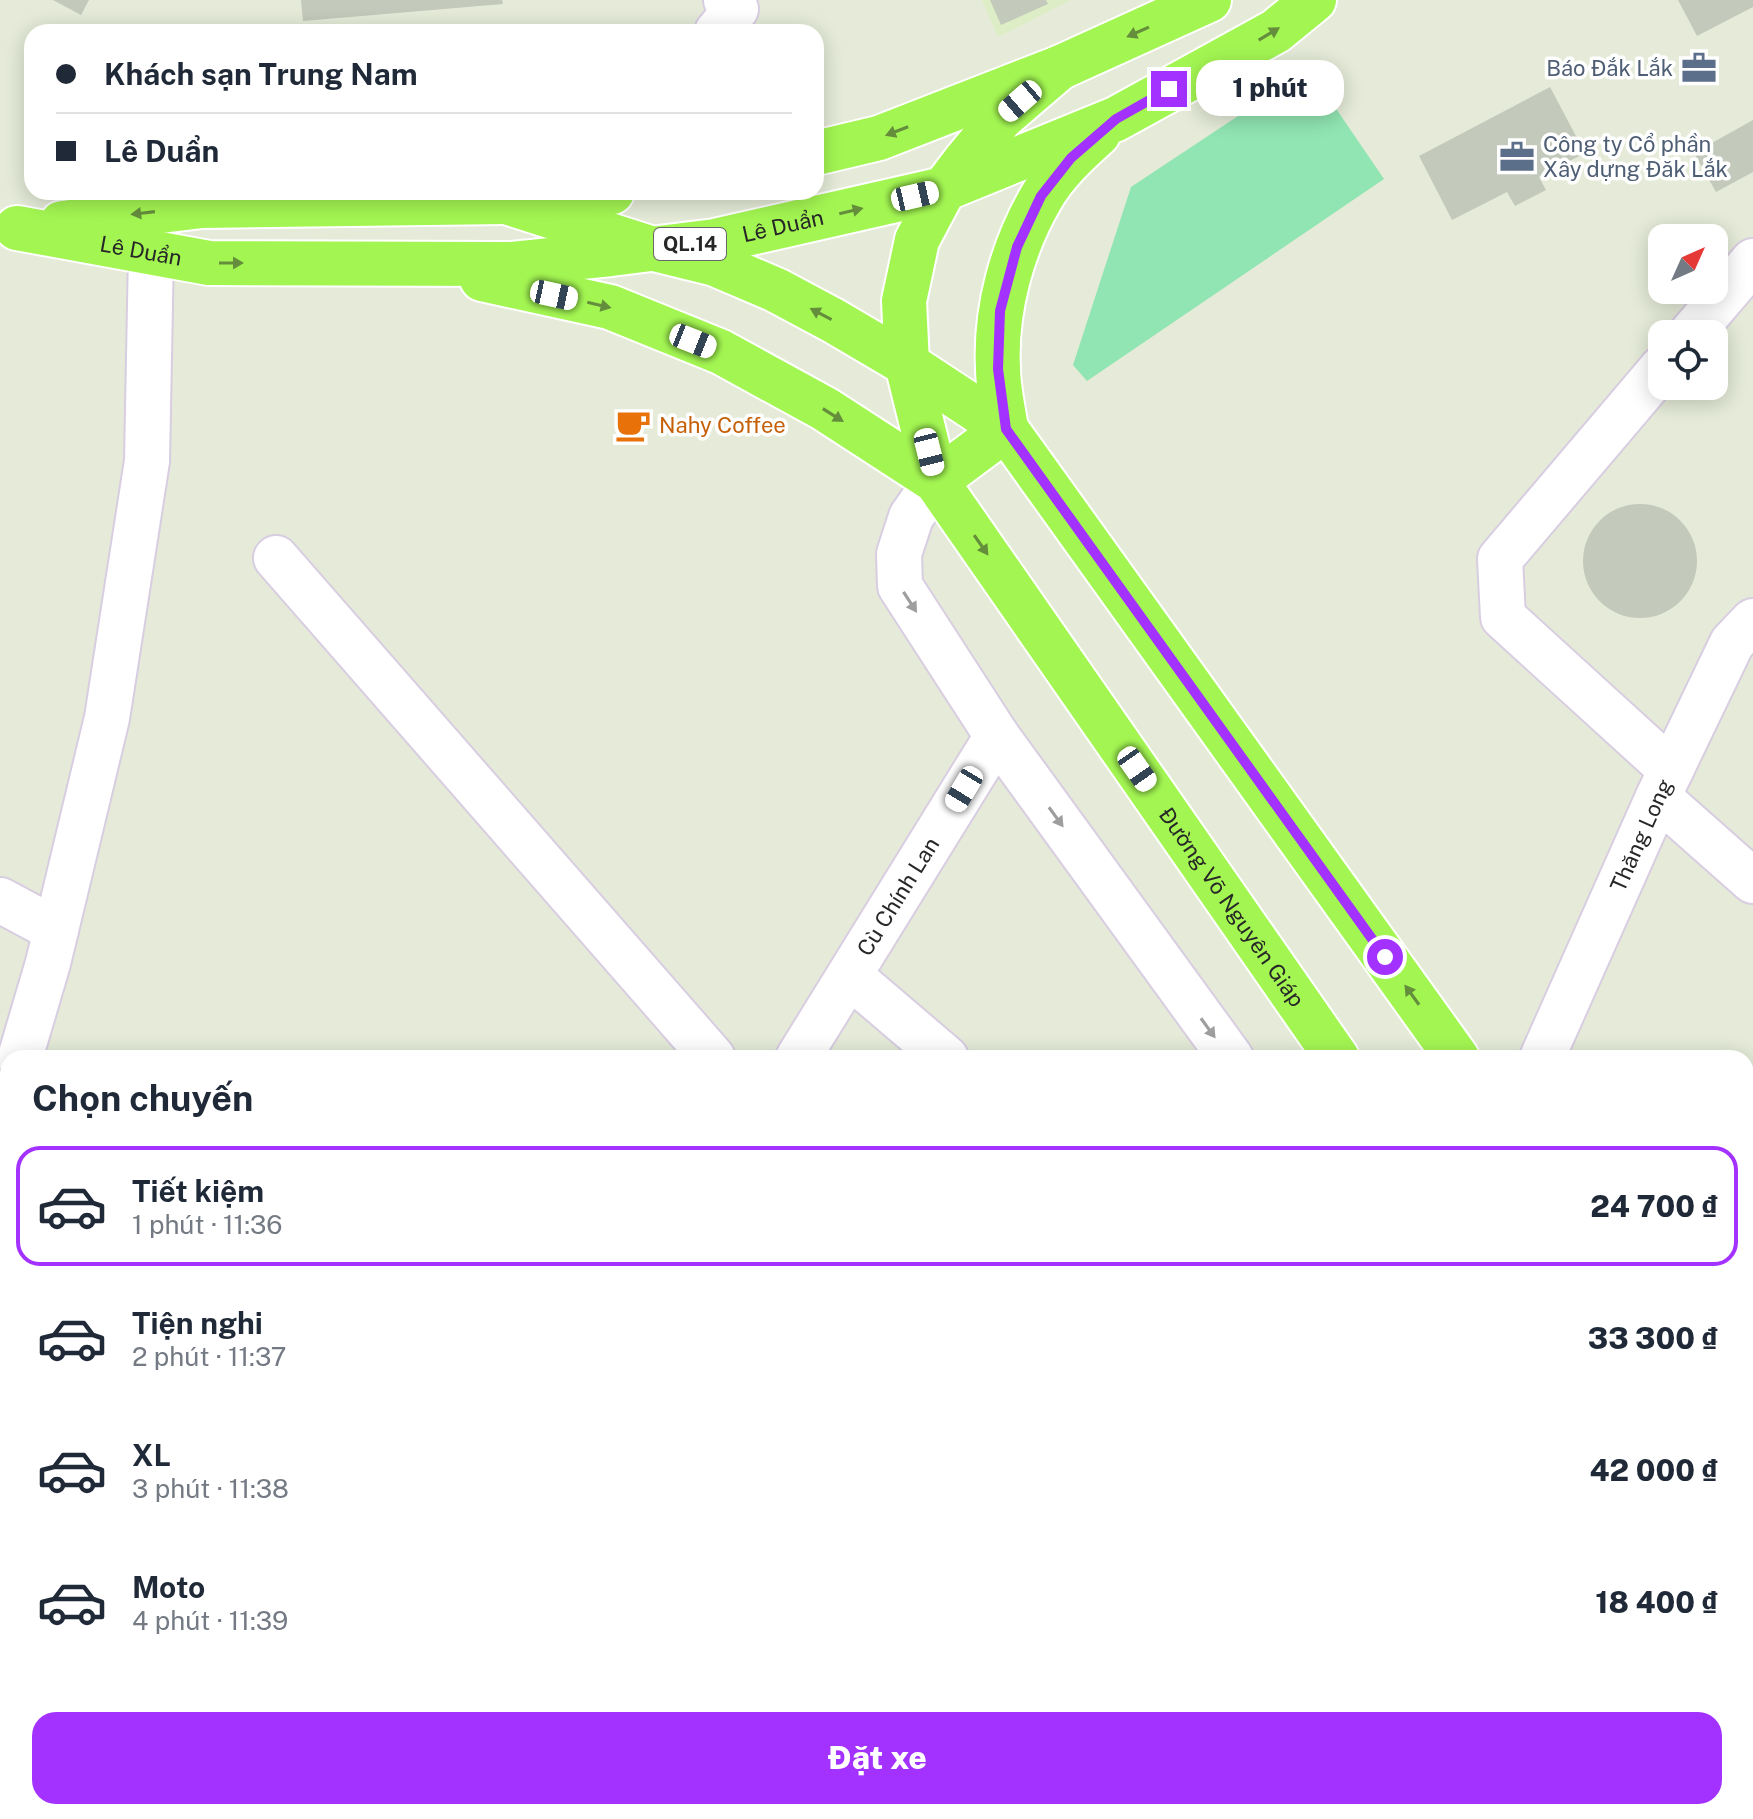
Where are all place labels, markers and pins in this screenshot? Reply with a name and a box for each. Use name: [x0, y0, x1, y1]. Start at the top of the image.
office icon: Báo Đắk Lắk: [1680, 49, 1718, 87]
place label: Báo Đắk Lắk: [1546, 55, 1673, 81]
place label: Công ty Cổ phần Xây dựng Đăk Lắk: [1543, 131, 1728, 182]
office icon: Công ty Cổ phần Xây dựng Đăk Lắk: [1498, 138, 1536, 176]
cafe icon: Nahy Coffee: [614, 406, 652, 444]
place label: Nahy Coffee: [659, 412, 786, 438]

